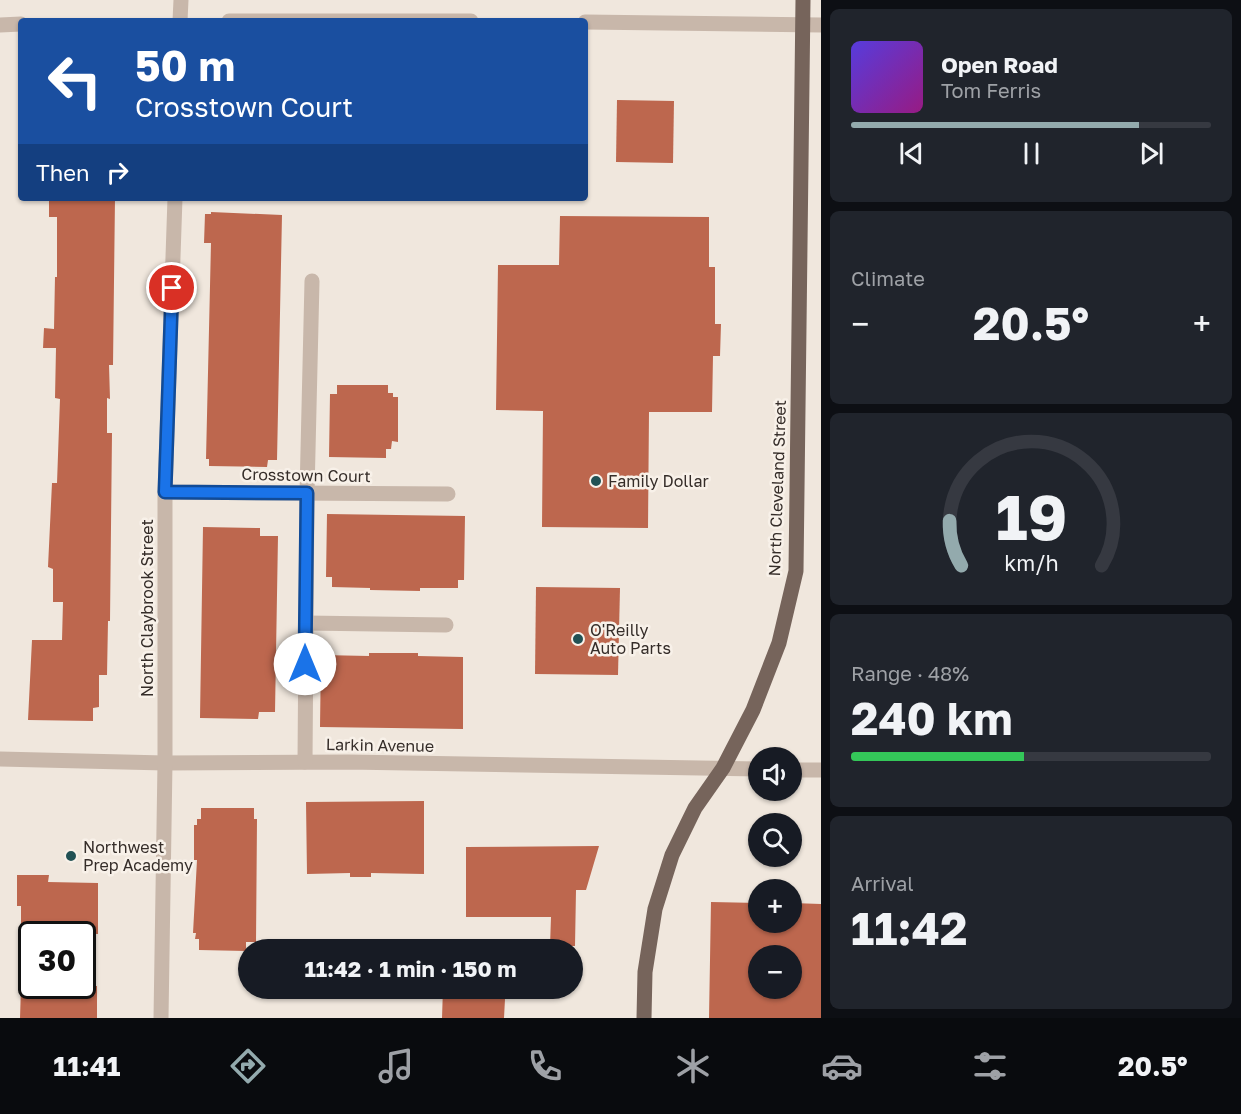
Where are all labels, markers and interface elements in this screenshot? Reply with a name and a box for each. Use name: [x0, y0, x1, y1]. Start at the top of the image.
text: 50 m: [135, 40, 235, 90]
icon: left: [36, 42, 114, 120]
text: Open Road: [941, 51, 1058, 78]
text: Tom Ferris: [941, 78, 1041, 102]
text: Crosstown Court: [135, 91, 353, 123]
icon: previous: [895, 137, 928, 170]
icon: pause: [1015, 137, 1048, 170]
icon: next: [1135, 137, 1168, 170]
icon: right: [101, 156, 134, 189]
text: Then: [36, 159, 89, 186]
pin: [146, 262, 197, 313]
text: Climate: [851, 266, 925, 290]
icon: arrive: [155, 271, 188, 304]
text: 20.5°: [973, 296, 1089, 350]
text: −: [851, 304, 869, 343]
text: +: [1193, 304, 1211, 343]
street label: North Cleveland Street: [764, 399, 790, 577]
street label: Crosstown Court: [241, 464, 371, 486]
place label: Family Dollar: [608, 471, 709, 491]
marker: Family Dollar: [589, 474, 603, 488]
text: 19: [995, 479, 1067, 554]
street label: North Claybrook Street: [137, 519, 157, 697]
text: km/h: [1004, 550, 1058, 576]
place label: O'Reilly Auto Parts: [590, 620, 671, 658]
position arrow: [273, 632, 337, 696]
marker: O'Reilly Auto Parts: [571, 632, 585, 646]
text: Range · 48%: [851, 661, 969, 685]
text: 240 km: [851, 691, 1013, 745]
street label: Larkin Avenue: [326, 734, 434, 756]
map controls: [748, 747, 802, 999]
button: sound: [748, 747, 802, 801]
button: search: [748, 813, 802, 867]
place label: Northwest Prep Academy: [83, 837, 193, 875]
marker: Northwest Prep Academy: [64, 849, 78, 863]
text: Arrival: [851, 871, 914, 895]
button: +: [748, 879, 802, 933]
text: 11:42: [851, 901, 967, 955]
speed limit sign: 30: [18, 921, 96, 999]
button: −: [748, 945, 802, 999]
text: 11:42 · 1 min · 150 m: [304, 955, 517, 982]
icon: directions: [227, 1045, 269, 1087]
icon: music: [375, 1045, 417, 1087]
icon: phone: [524, 1045, 566, 1087]
icon: climate: [672, 1045, 714, 1087]
icon: car: [821, 1045, 863, 1087]
icon: filters: [969, 1045, 1011, 1087]
text: 11:41: [53, 1050, 120, 1082]
text: 20.5°: [1118, 1050, 1188, 1082]

